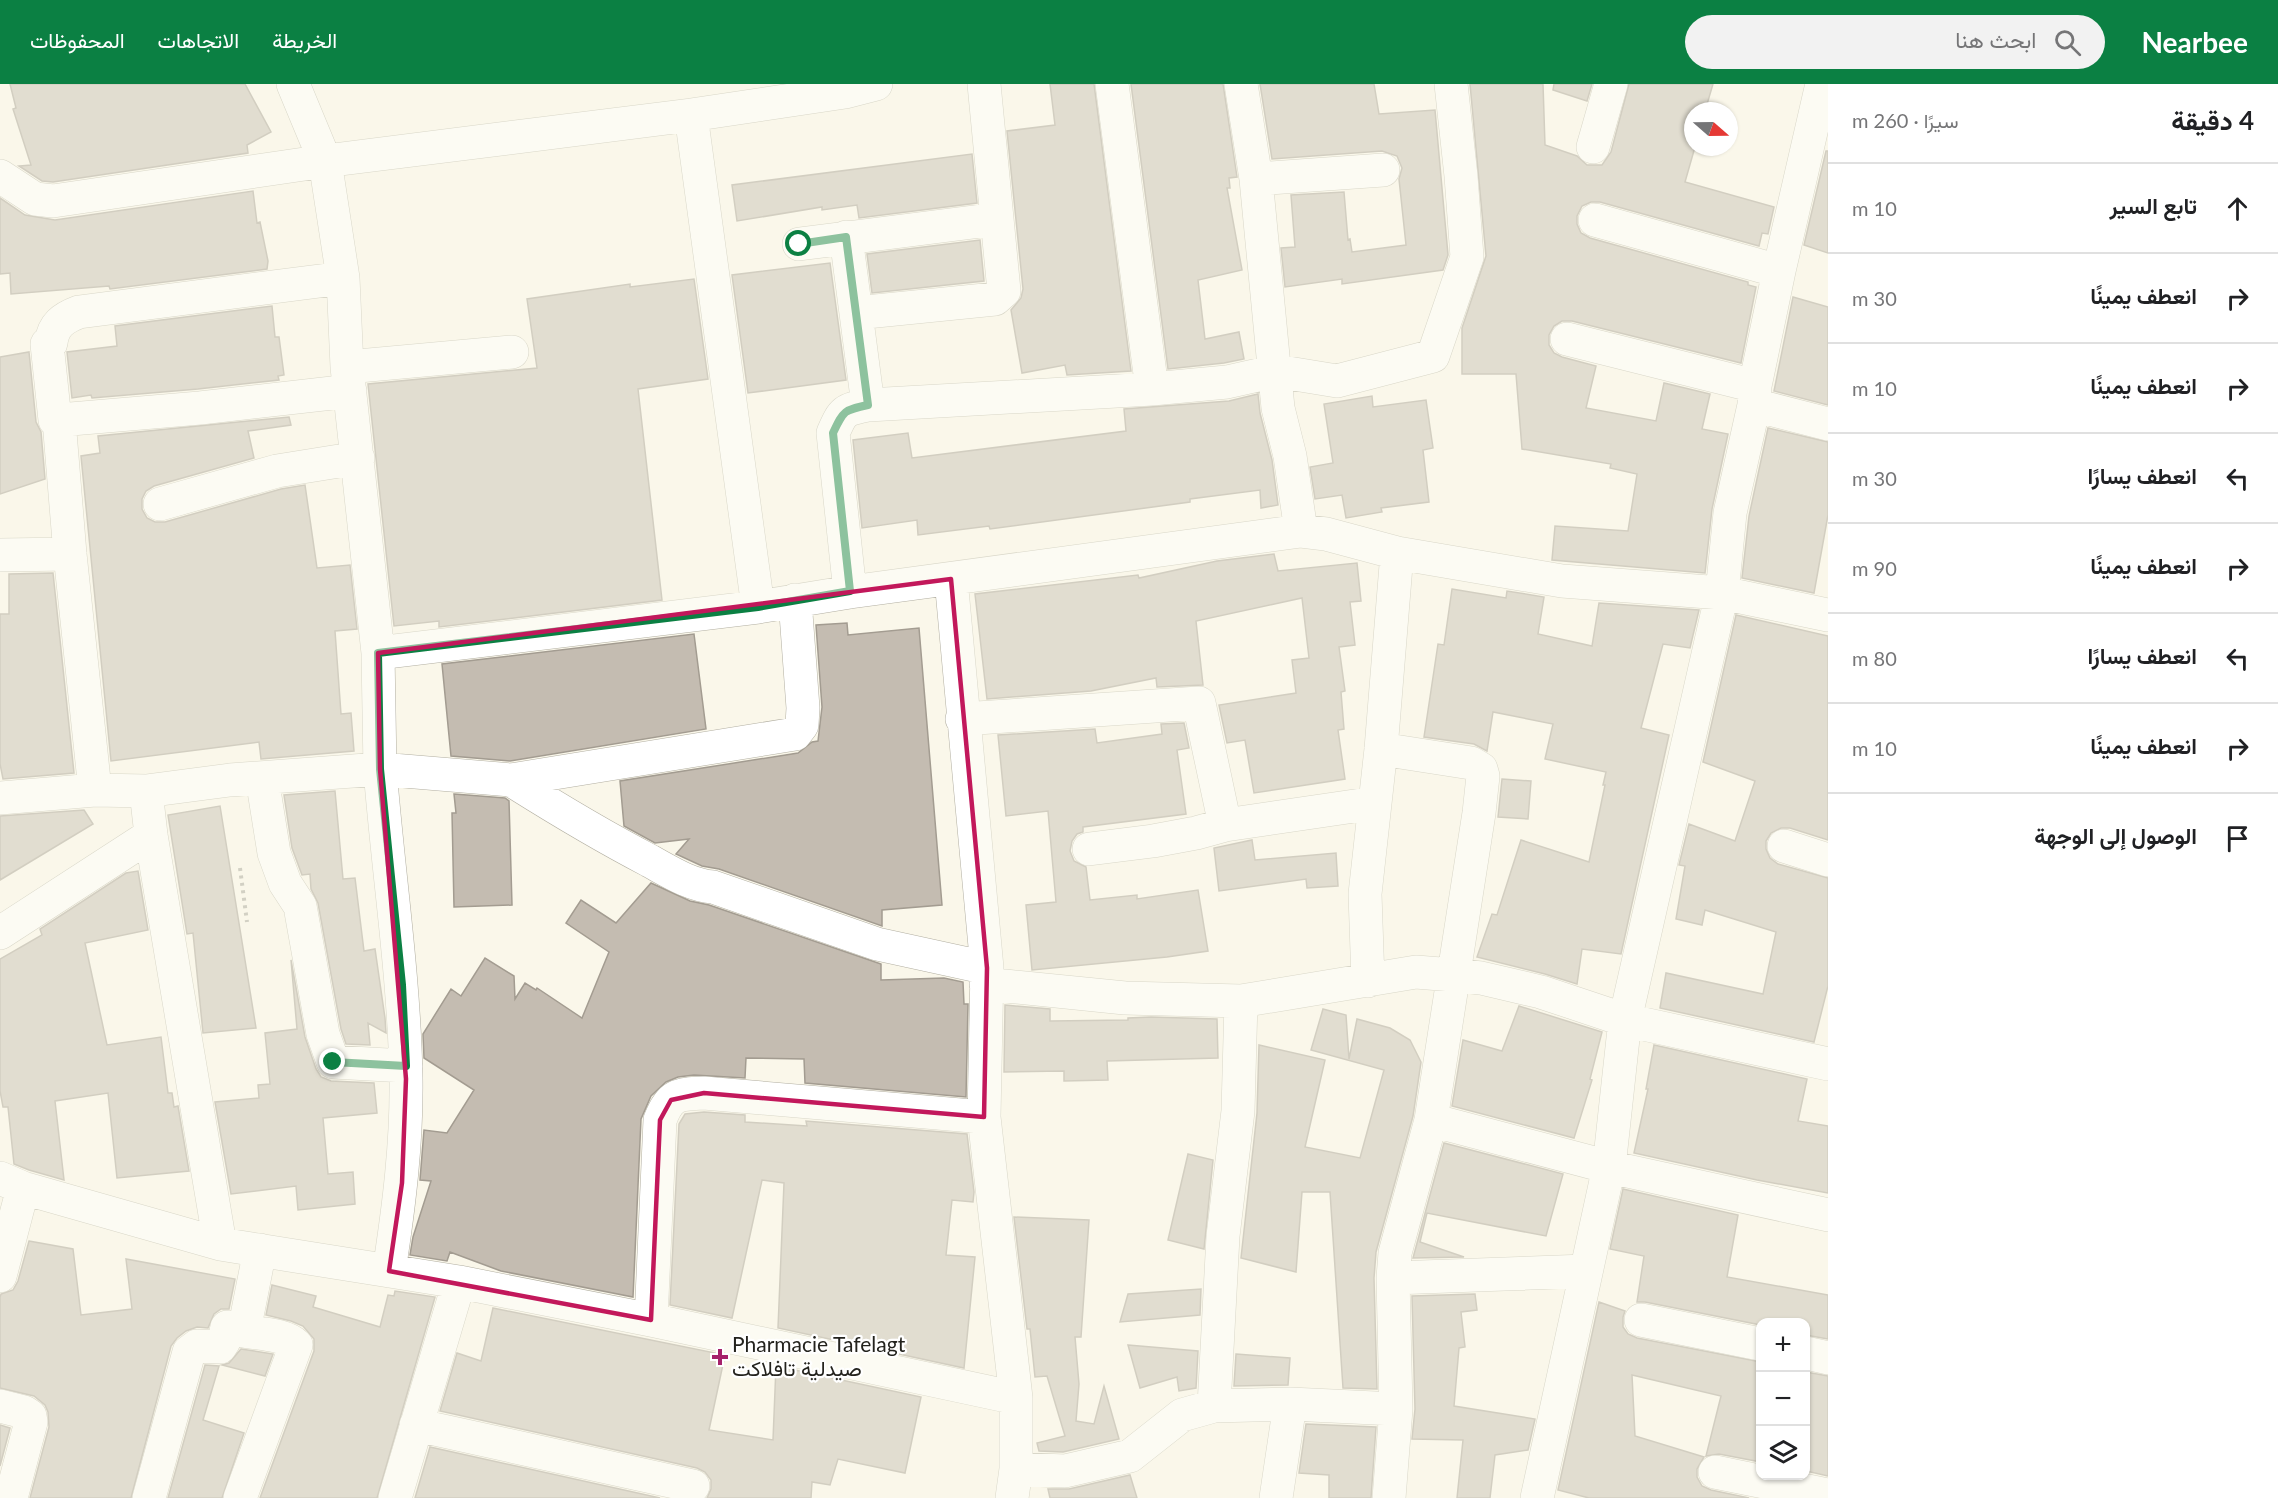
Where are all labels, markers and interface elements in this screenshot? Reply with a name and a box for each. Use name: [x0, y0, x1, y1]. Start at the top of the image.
search box: [1685, 15, 2105, 69]
text: Nearbee: [2141, 25, 2248, 59]
text: ابحث هنا: [1955, 26, 2036, 53]
icon: search: [2051, 26, 2084, 59]
text: المحفوظات: [30, 27, 125, 52]
text: الاتجاهات: [158, 27, 239, 52]
text: الخريطة: [272, 27, 337, 52]
north arrow: [1684, 102, 1738, 156]
text: 4 دقيقة: [2171, 104, 2254, 136]
text: سيرًا · 260 m: [1852, 108, 1959, 132]
text: تابع السير: [2110, 192, 2197, 219]
icon: ahead: [2221, 192, 2254, 225]
text: 10 m: [1852, 196, 1897, 220]
route start: [785, 230, 811, 256]
text: انعطف يمينًا: [2090, 282, 2197, 309]
icon: right: [2221, 282, 2254, 315]
text: 30 m: [1852, 286, 1897, 310]
text: انعطف يمينًا: [2090, 372, 2197, 399]
icon: right: [2221, 372, 2254, 405]
text: 10 m: [1852, 376, 1897, 400]
text: انعطف يسارًا: [2088, 462, 2197, 489]
icon: left: [2221, 462, 2254, 495]
text: 30 m: [1852, 466, 1897, 490]
text: انعطف يمينًا: [2090, 552, 2197, 579]
icon: right: [2221, 552, 2254, 585]
text: 90 m: [1852, 556, 1897, 580]
text: انعطف يسارًا: [2088, 642, 2197, 669]
icon: left: [2221, 642, 2254, 675]
text: 80 m: [1852, 646, 1897, 670]
text: انعطف يمينًا: [2090, 732, 2197, 759]
icon: right: [2221, 732, 2254, 765]
text: 10 m: [1852, 736, 1897, 760]
text: الوصول إلى الوجهة: [2034, 822, 2197, 849]
icon: arrive: [2221, 822, 2254, 855]
route end: [319, 1048, 345, 1074]
map controls: [1756, 1318, 1810, 1480]
button: +: [1756, 1318, 1810, 1372]
place label: Pharmacie Tafelagt صيدلية تافلاكت: [732, 1331, 906, 1381]
marker: Pharmacie Tafelagt صيدلية تافلاكت: [713, 1350, 727, 1364]
button: −: [1756, 1372, 1810, 1426]
button: layers: [1756, 1426, 1810, 1480]

